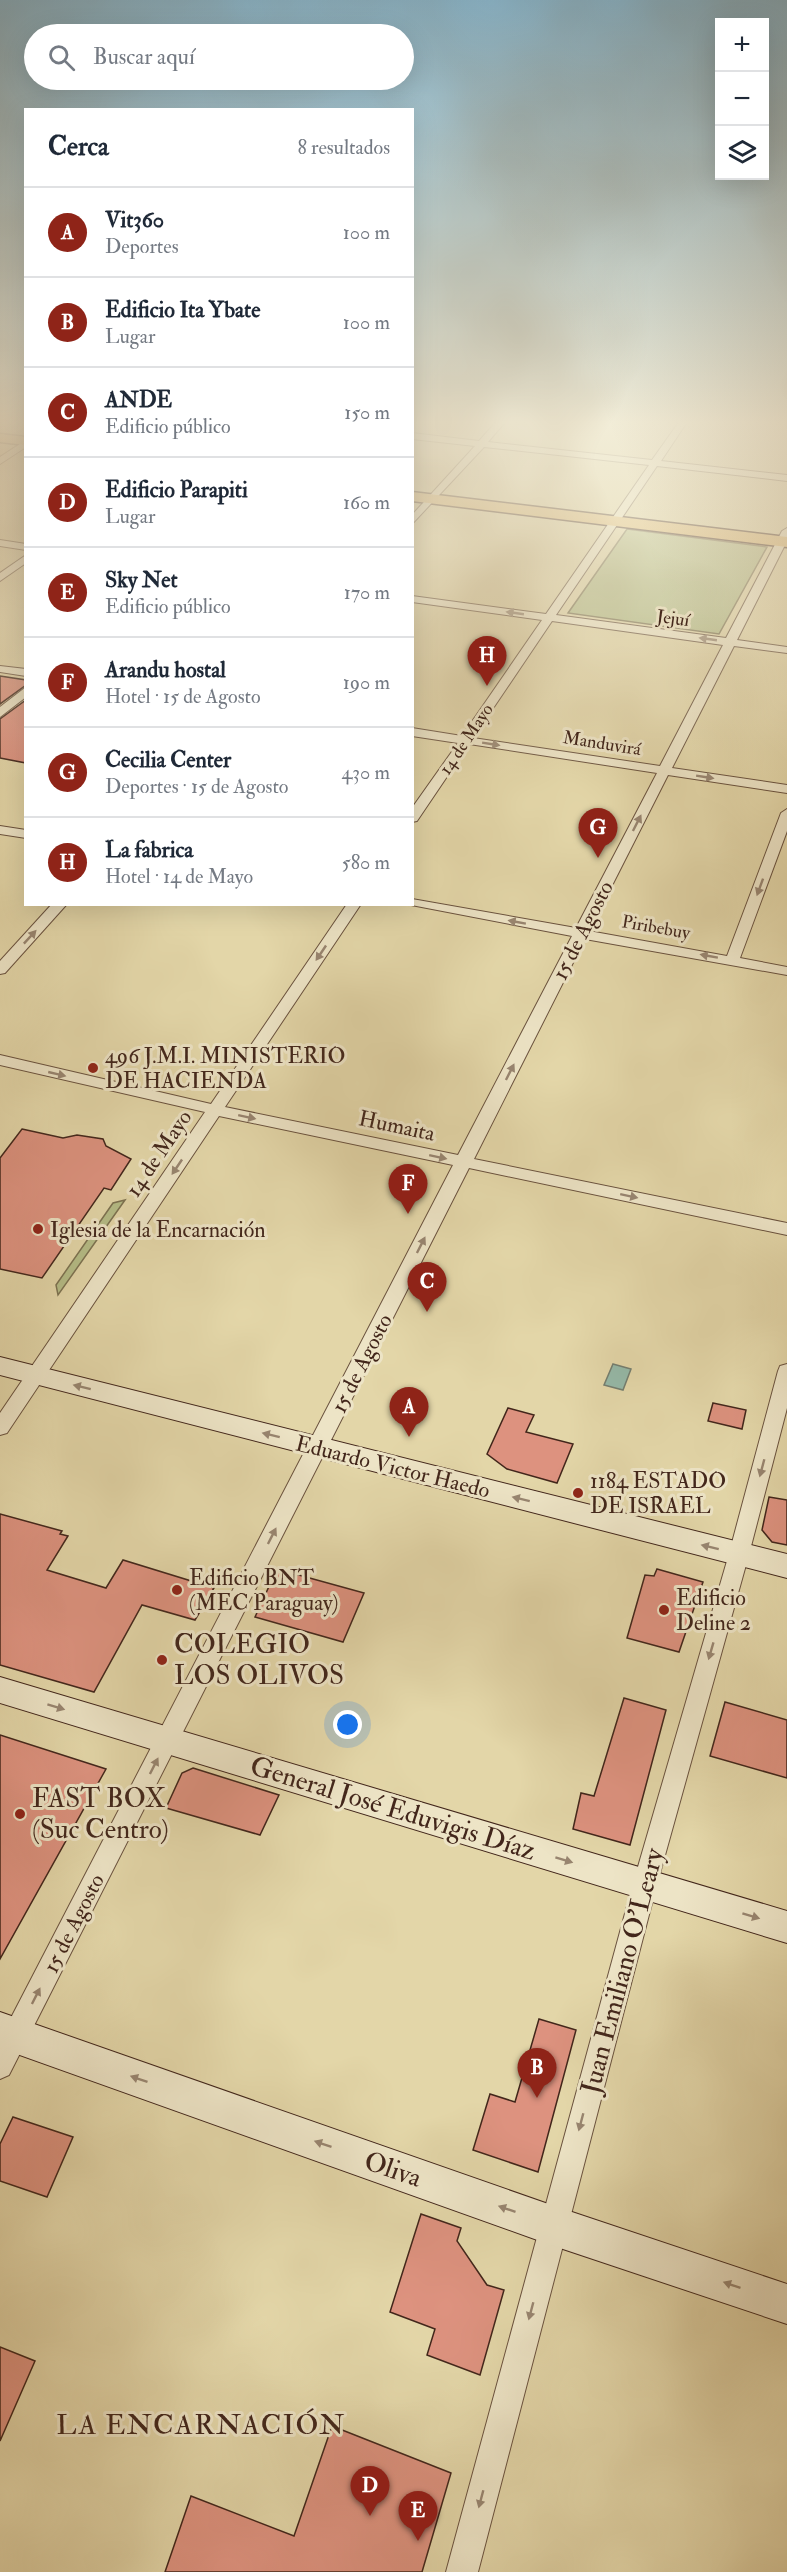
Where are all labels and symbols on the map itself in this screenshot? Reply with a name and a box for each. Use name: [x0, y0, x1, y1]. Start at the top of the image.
street label: Jejuí: [654, 605, 692, 632]
one-way arrow: [505, 608, 524, 618]
one-way arrow: [699, 635, 718, 644]
pin: H: [468, 636, 506, 686]
street label: 14 de Mayo: [434, 699, 499, 779]
street label: Manduvirá: [561, 726, 643, 761]
one-way arrow: [482, 740, 501, 749]
one-way arrow: [695, 772, 714, 781]
pin: G: [578, 808, 618, 858]
one-way arrow: [632, 815, 642, 832]
street label: 15 de Agosto: [546, 876, 620, 985]
one-way arrow: [754, 878, 764, 896]
street label: Piribebuy: [620, 910, 693, 945]
one-way arrow: [507, 917, 526, 926]
one-way arrow: [23, 930, 37, 945]
one-way arrow: [316, 945, 327, 961]
one-way arrow: [699, 952, 718, 961]
place label: 496 J.M.I. MINISTERIO DE HACIENDA: [105, 1042, 345, 1095]
marker: 496 J.M.I. MINISTERIO DE HACIENDA: [86, 1061, 100, 1075]
one-way arrow: [505, 1063, 515, 1080]
one-way arrow: [48, 1069, 66, 1079]
street label: Humaita: [356, 1104, 438, 1148]
street label: 14 de Mayo: [120, 1105, 198, 1202]
one-way arrow: [238, 1113, 257, 1122]
one-way arrow: [429, 1153, 448, 1162]
one-way arrow: [172, 1159, 183, 1175]
pin: F: [388, 1164, 428, 1214]
one-way arrow: [620, 1192, 639, 1201]
place label: Iglesia de la Encarnación: [50, 1216, 266, 1244]
marker: Iglesia de la Encarnación: [31, 1222, 45, 1236]
one-way arrow: [416, 1237, 426, 1254]
pin: C: [408, 1262, 446, 1312]
street label: 15 de Agosto: [325, 1309, 399, 1418]
one-way arrow: [73, 1381, 91, 1391]
pin: A: [390, 1388, 428, 1437]
one-way arrow: [262, 1429, 280, 1439]
street label: Eduardo Victor Haedo: [293, 1429, 493, 1505]
one-way arrow: [756, 1459, 766, 1478]
place label: 1184 ESTADO DE ISRAEL: [590, 1467, 726, 1520]
marker: 1184 ESTADO DE ISRAEL: [571, 1486, 585, 1500]
one-way arrow: [512, 1493, 530, 1503]
one-way arrow: [267, 1528, 277, 1545]
one-way arrow: [701, 1541, 719, 1551]
place label: Edificio BNT (MEC Paraguay): [189, 1564, 338, 1617]
marker: Edificio BNT (MEC Paraguay): [170, 1583, 184, 1597]
place label: Edificio Deline 2: [676, 1584, 751, 1637]
marker: Edificio Deline 2: [657, 1603, 671, 1617]
place label: COLEGIO LOS OLIVOS: [174, 1628, 344, 1692]
one-way arrow: [706, 1642, 715, 1660]
marker: COLEGIO LOS OLIVOS: [155, 1653, 169, 1667]
one-way arrow: [47, 1703, 65, 1712]
your location: [333, 1710, 362, 1739]
street label: General José Eduvigis Díaz: [246, 1749, 540, 1868]
one-way arrow: [149, 1757, 159, 1774]
place label: FAST BOX (Suc Centro): [32, 1782, 169, 1846]
marker: FAST BOX (Suc Centro): [13, 1807, 27, 1821]
street label: Juan Emiliano O'Leary: [574, 1844, 671, 2099]
one-way arrow: [556, 1856, 574, 1865]
street label: 15 de Agosto: [37, 1869, 111, 1978]
one-way arrow: [742, 1912, 760, 1921]
one-way arrow: [31, 1987, 41, 2004]
pin: B: [518, 2048, 556, 2098]
one-way arrow: [130, 2073, 148, 2083]
one-way arrow: [576, 2113, 586, 2131]
one-way arrow: [314, 2139, 332, 2149]
street label: Oliva: [360, 2144, 427, 2195]
one-way arrow: [498, 2204, 516, 2214]
one-way arrow: [722, 2280, 740, 2289]
one-way arrow: [526, 2302, 536, 2320]
district label: LA ENCARNACIÓN: [56, 2408, 346, 2443]
pin: D: [350, 2466, 389, 2516]
one-way arrow: [476, 2490, 485, 2508]
pin: E: [398, 2492, 438, 2541]

